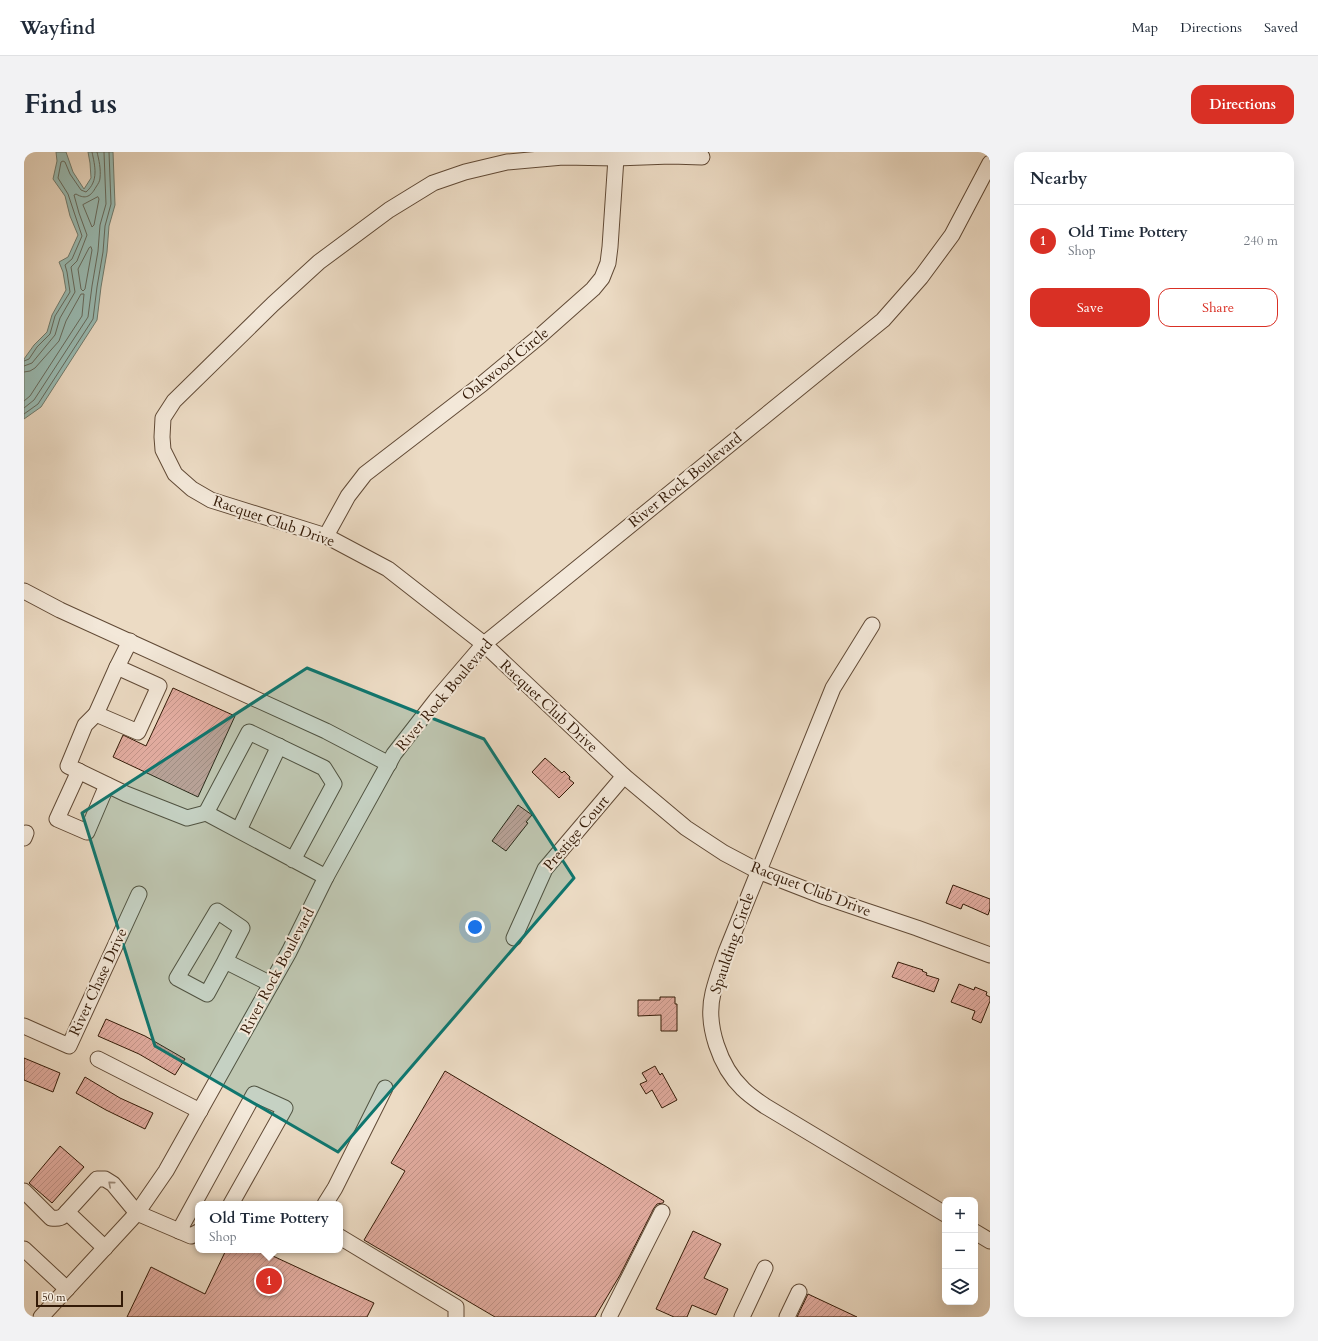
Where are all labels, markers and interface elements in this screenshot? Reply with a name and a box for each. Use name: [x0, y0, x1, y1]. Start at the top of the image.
text: Wayfind: [20, 15, 95, 41]
text: Map: [1132, 18, 1158, 37]
text: Directions: [1180, 18, 1242, 37]
text: Saved: [1264, 18, 1298, 37]
text: Find us: [24, 85, 117, 123]
button: Directions: [1191, 85, 1294, 124]
text: Nearby: [1030, 167, 1087, 190]
text: Old Time Pottery: [1068, 222, 1188, 242]
text: 1: [1040, 232, 1046, 250]
text: 240 m: [1244, 232, 1278, 250]
text: Shop: [1068, 242, 1096, 260]
button: Save: [1030, 288, 1150, 327]
button: Share: [1158, 288, 1278, 327]
street label: Oakwood Circle: [457, 323, 553, 405]
street label: River Rock Boulevard: [624, 428, 746, 532]
street label: Racquet Club Drive: [210, 491, 338, 551]
street label: River Rock Boulevard: [391, 635, 497, 755]
street label: Racquet Club Drive: [496, 655, 603, 757]
street label: Prestige Court: [539, 791, 614, 875]
street label: Racquet Club Drive: [748, 857, 874, 921]
street label: Spaulding Circle: [705, 890, 759, 996]
street label: River Rock Boulevard: [235, 904, 319, 1038]
your location: [465, 917, 485, 937]
street label: River Chase Drive: [64, 925, 132, 1039]
one-way arrow: [108, 1181, 116, 1188]
map controls: [942, 1197, 978, 1305]
button: +: [942, 1197, 978, 1233]
popup: [195, 1201, 343, 1253]
text: Old Time Pottery: [209, 1208, 329, 1228]
text: Shop: [209, 1228, 237, 1246]
button: −: [942, 1233, 978, 1269]
pin: 1: [256, 1266, 282, 1296]
button: layers: [942, 1269, 978, 1305]
scale bar: [36, 1289, 123, 1308]
text: 50 m: [42, 1290, 66, 1305]

